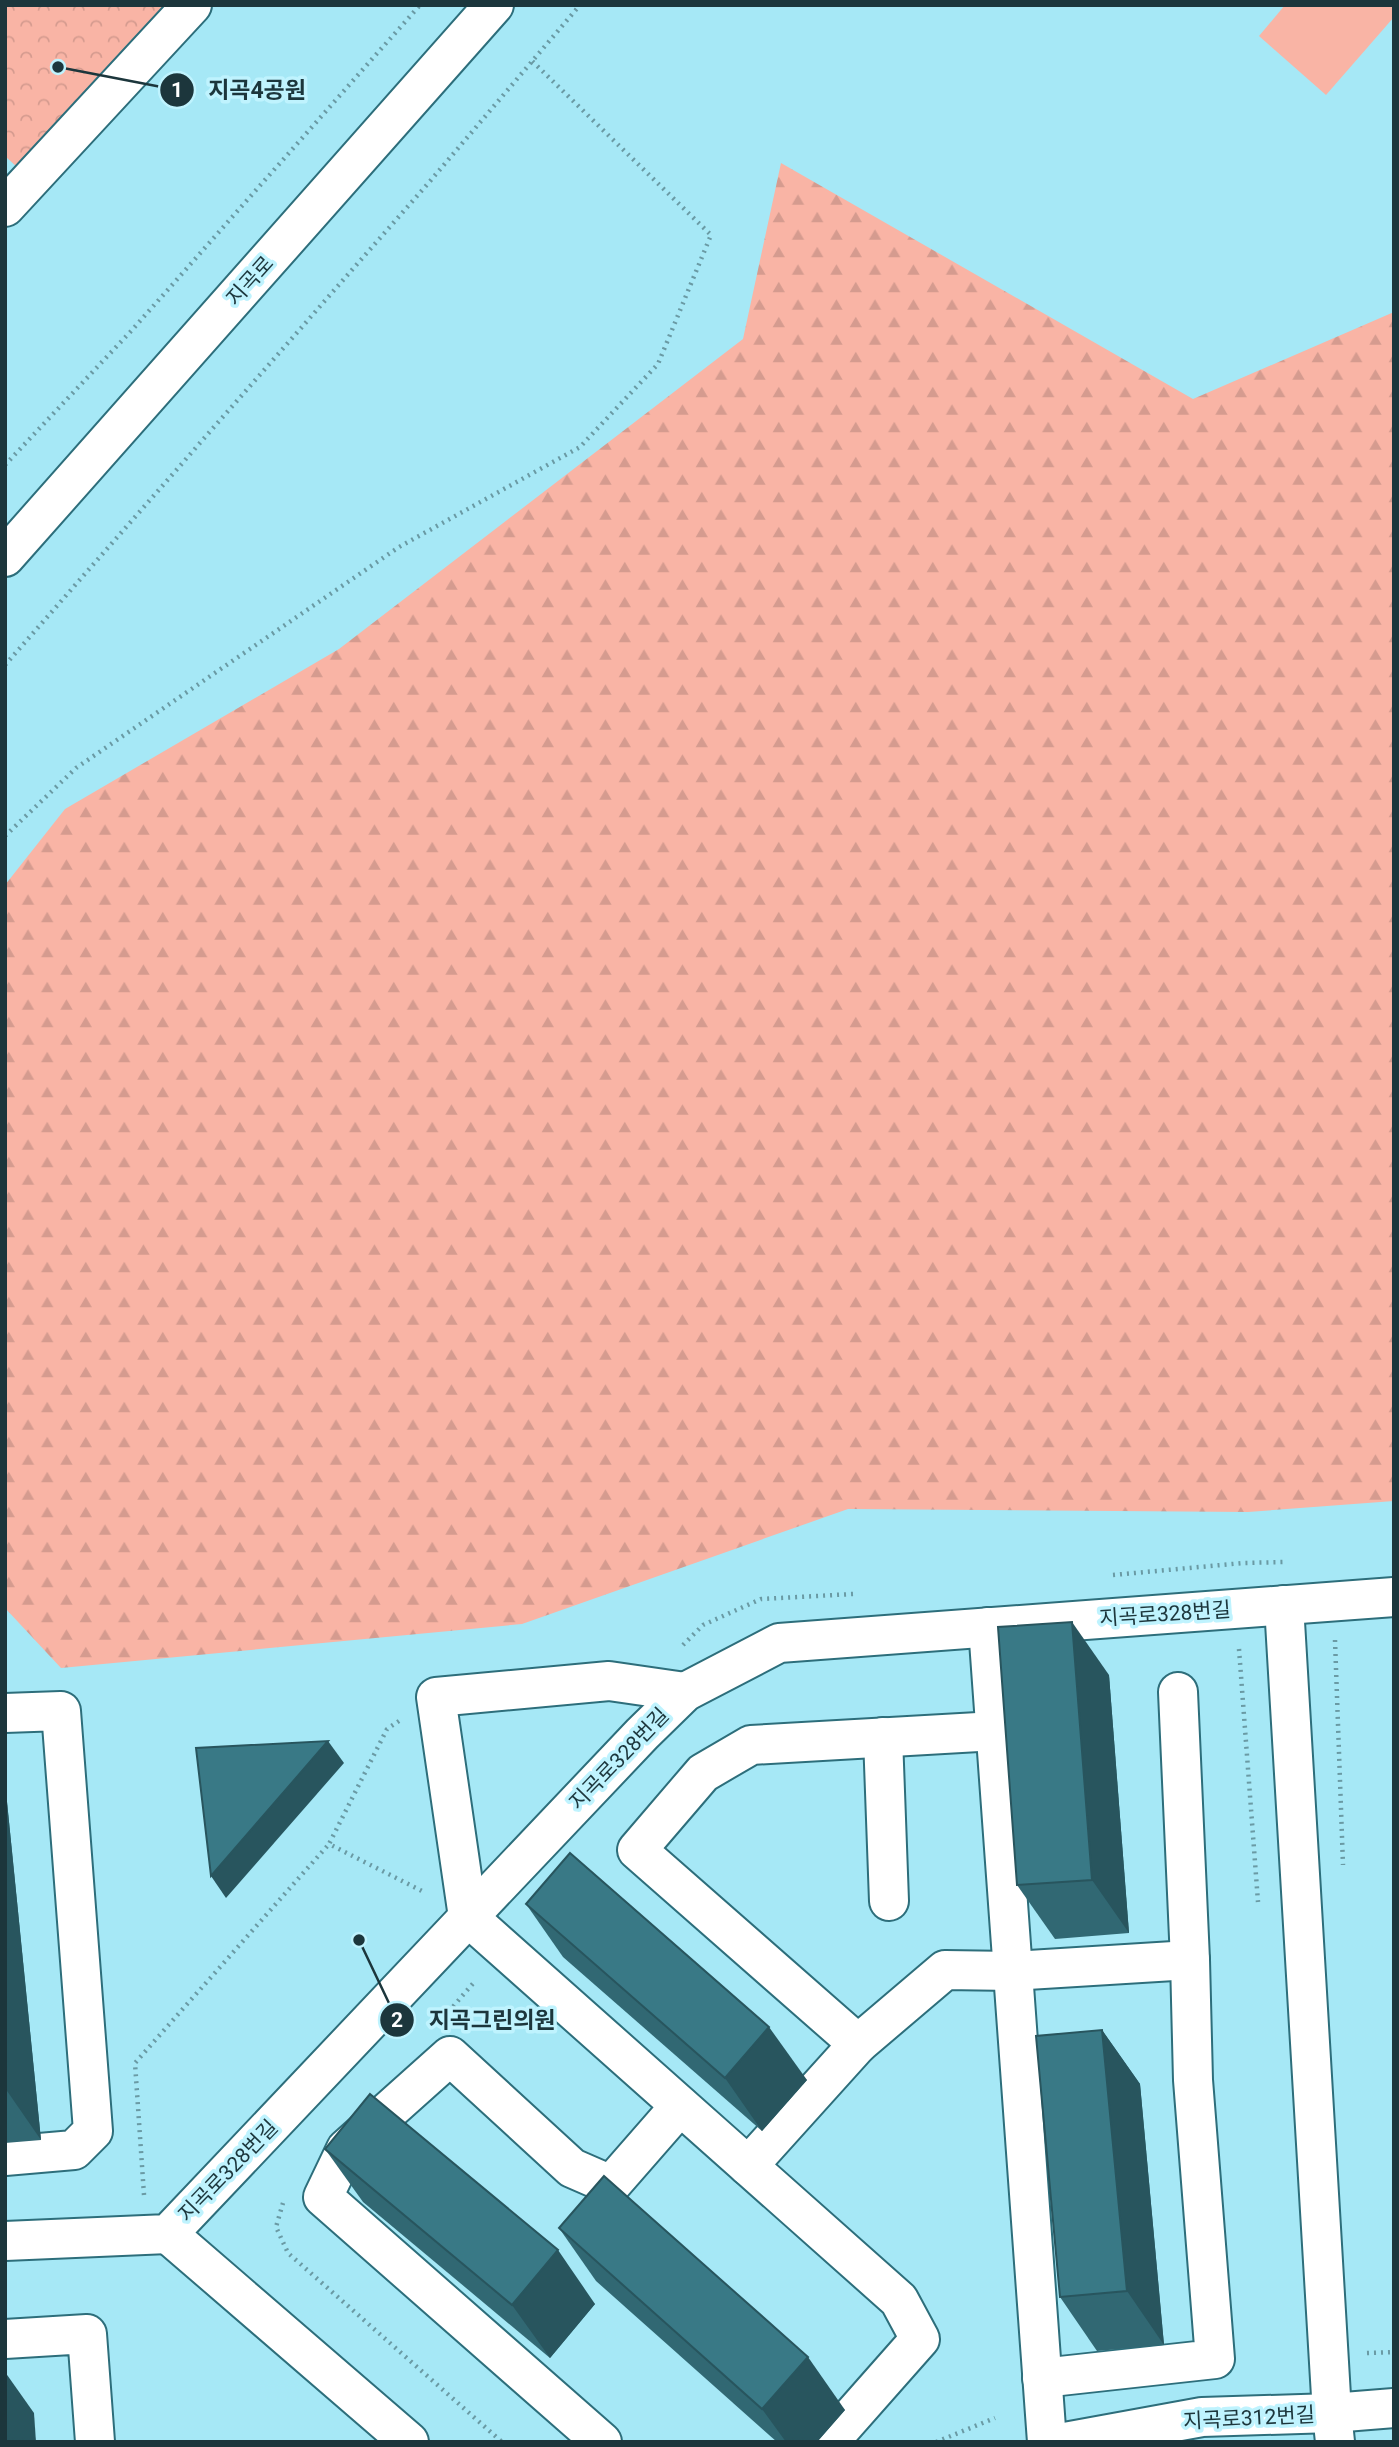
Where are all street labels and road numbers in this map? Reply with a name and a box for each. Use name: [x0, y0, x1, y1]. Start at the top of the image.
street label: 지곡로: [222, 251, 278, 311]
street label: 지곡로328번길: [1098, 1597, 1232, 1631]
street label: 지곡로328번길: [565, 1703, 673, 1815]
street label: 지곡로328번길: [174, 2115, 282, 2227]
street label: 지곡로312번길: [1182, 2403, 1316, 2433]

